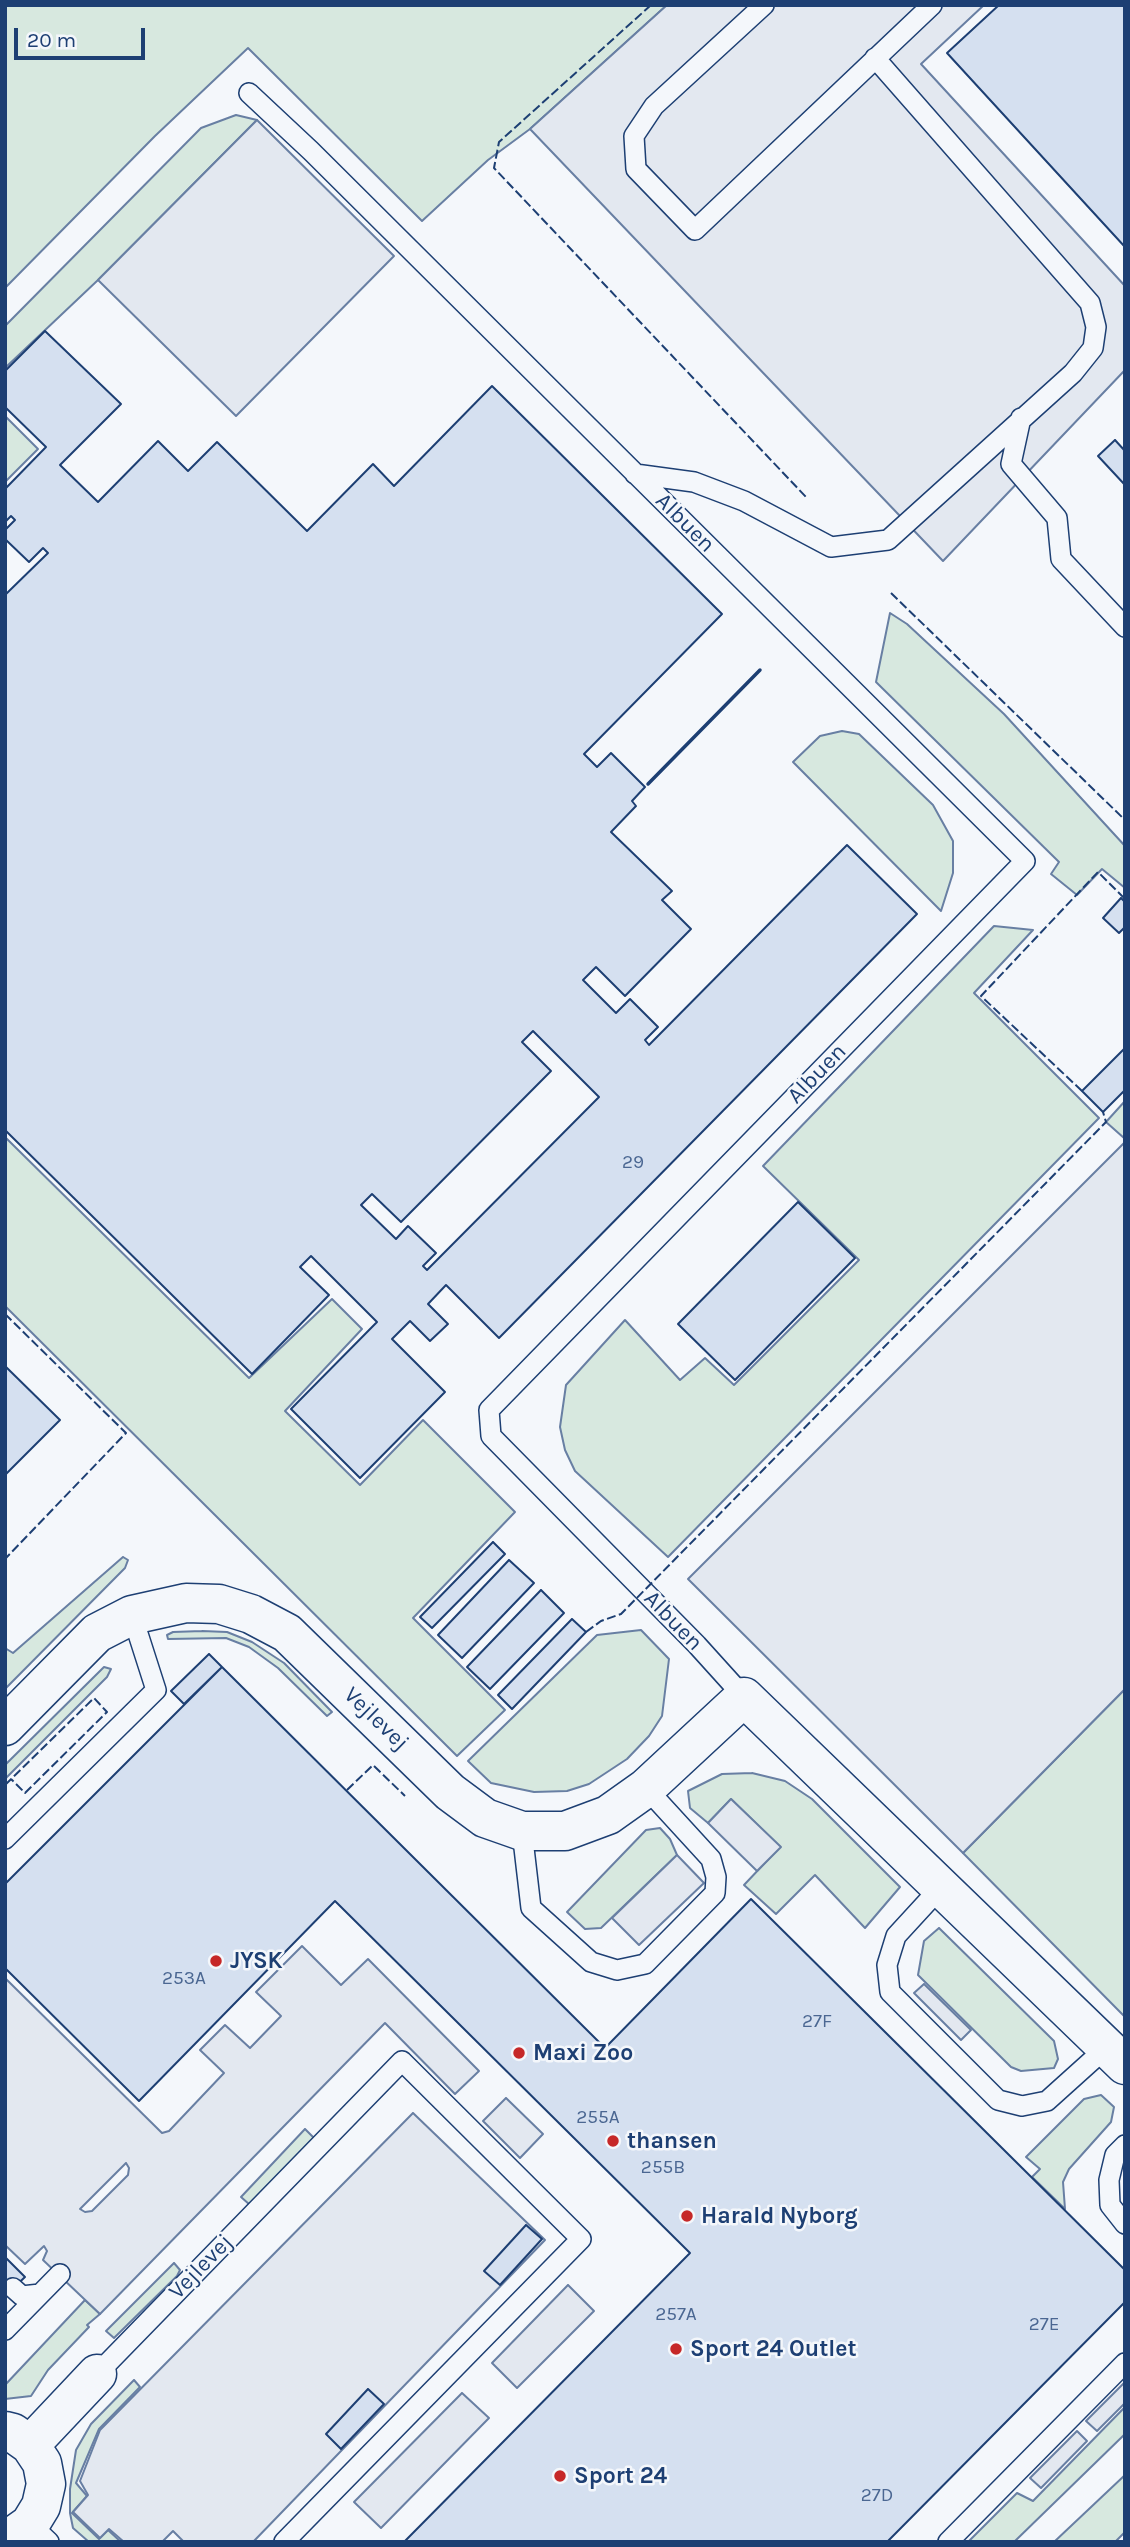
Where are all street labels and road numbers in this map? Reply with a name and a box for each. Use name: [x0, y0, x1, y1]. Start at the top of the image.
street label: Albuen: [649, 487, 721, 559]
street label: Albuen: [782, 1038, 852, 1110]
street label: Albuen: [638, 1585, 708, 1657]
street label: Vejlevej: [338, 1681, 414, 1757]
street label: Vejlevej: [163, 2229, 239, 2305]

